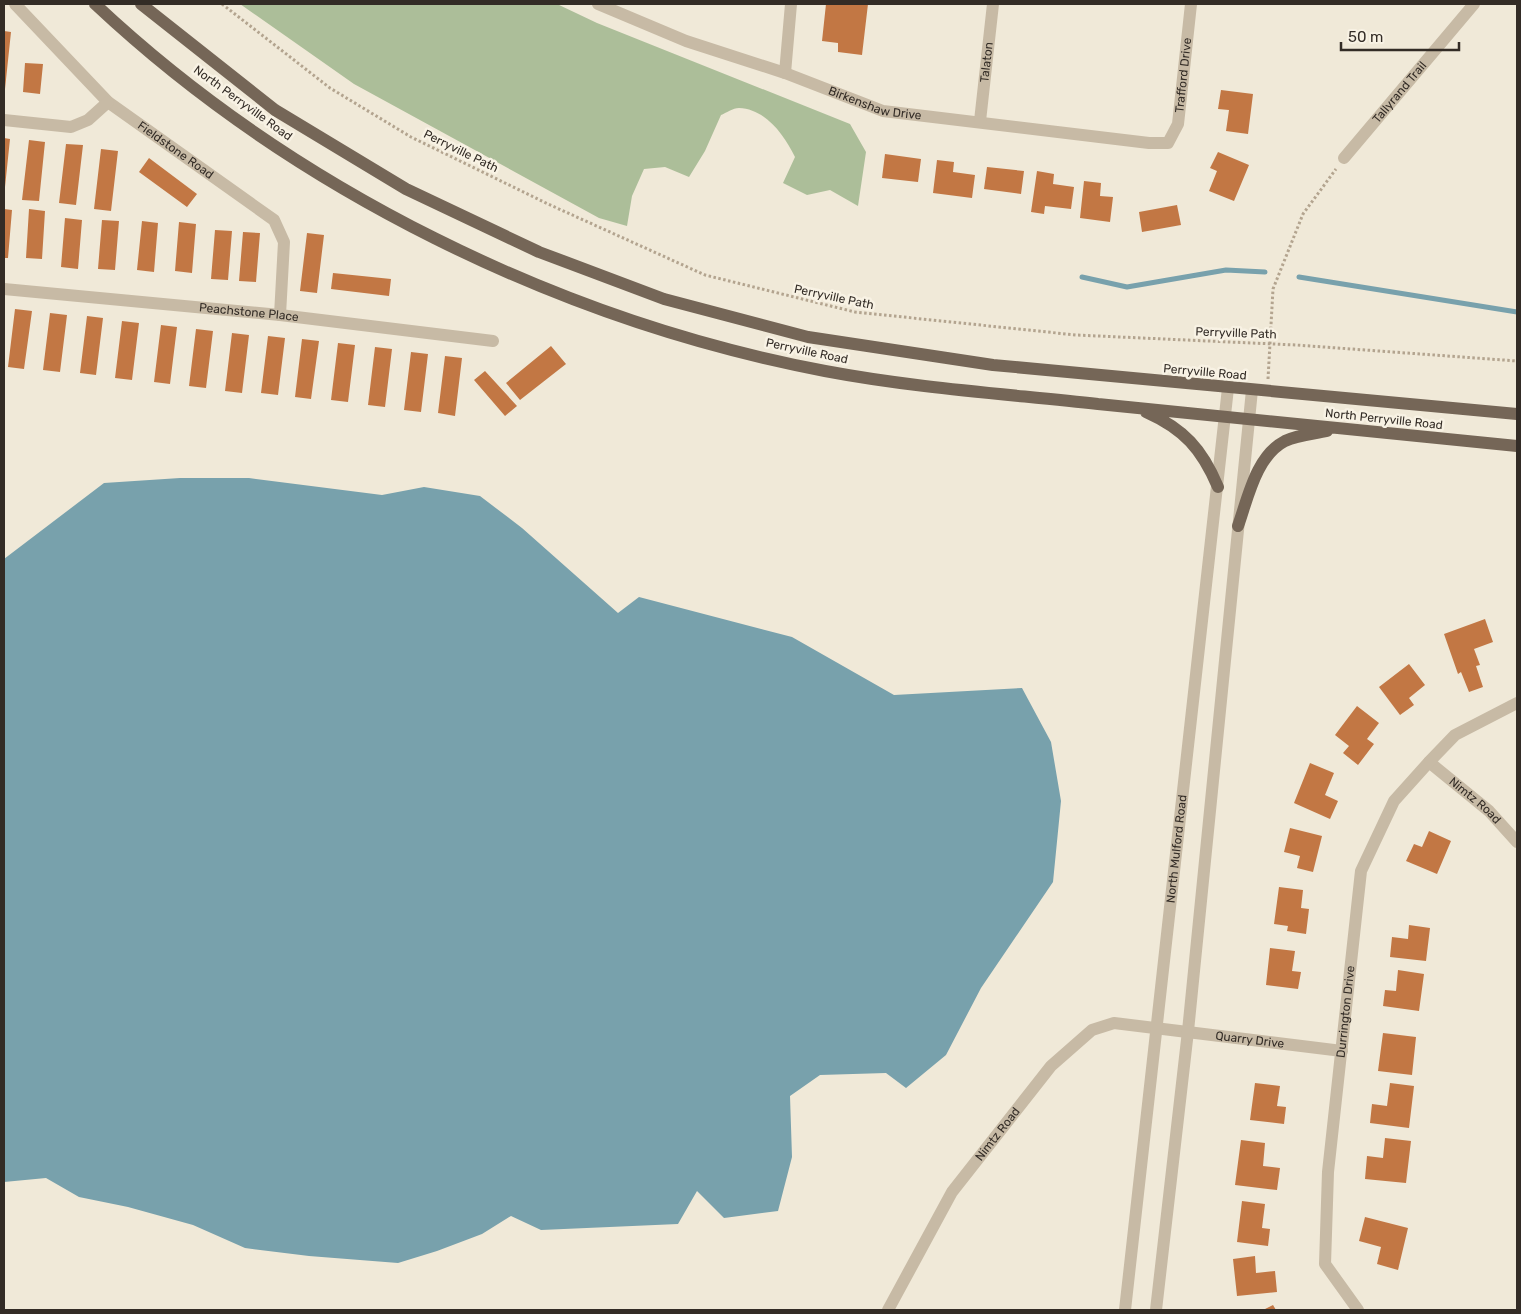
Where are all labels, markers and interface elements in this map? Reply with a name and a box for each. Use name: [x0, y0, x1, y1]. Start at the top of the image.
scale bar: [1341, 20, 1458, 52]
text: 50 m: [1348, 28, 1383, 46]
street label: Trafford Drive: [1172, 37, 1194, 114]
street label: Talaton: [977, 41, 996, 83]
street label: Tallyrand Trail: [1370, 59, 1429, 126]
street label: North Perryville Road: [191, 63, 295, 143]
street label: Birkenshaw Drive: [826, 84, 923, 123]
street label: Fieldstone Road: [135, 118, 216, 182]
street label: Perryville Path: [421, 127, 501, 175]
street label: Perryville Path: [793, 282, 875, 312]
street label: Peachstone Place: [198, 300, 300, 324]
street label: Perryville Path: [1195, 325, 1277, 341]
street label: Perryville Road: [765, 335, 849, 367]
street label: Perryville Road: [1163, 361, 1247, 383]
street label: North Perryville Road: [1324, 406, 1444, 432]
street label: Nimtz Road: [1446, 774, 1504, 827]
street label: North Mulford Road: [1164, 794, 1190, 904]
street label: Durrington Drive: [1334, 964, 1358, 1058]
street label: Quarry Drive: [1215, 1029, 1285, 1051]
street label: Nimtz Road: [972, 1104, 1023, 1164]

